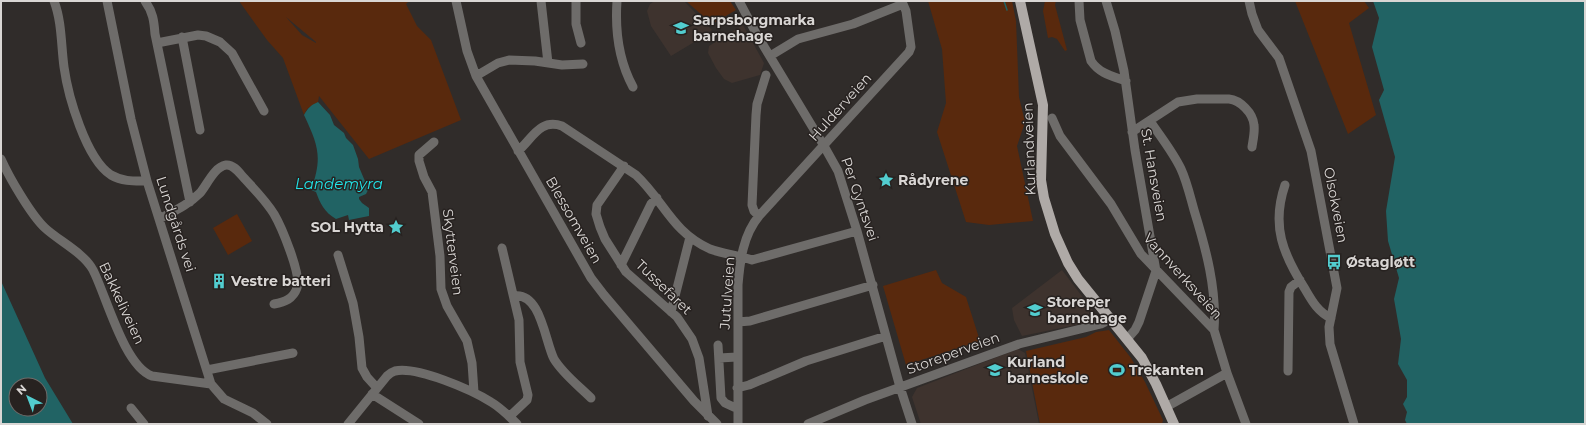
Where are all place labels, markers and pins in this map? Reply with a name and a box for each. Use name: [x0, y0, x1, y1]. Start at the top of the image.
place label: Sarpsborgmarka barnehage: [693, 11, 815, 45]
school or university icon: Sarpsborgmarka barnehage: [672, 19, 690, 37]
place icon: Rådyrene: [877, 171, 895, 189]
place label: Rådyrene: [898, 171, 968, 189]
place label: SOL Hytta: [311, 218, 384, 236]
place icon: SOL Hytta: [387, 218, 405, 236]
bus stop icon: Østagløtt: [1325, 253, 1343, 271]
place label: Østagløtt: [1346, 253, 1415, 271]
building icon: Vestre batteri: [210, 272, 228, 290]
place label: Vestre batteri: [230, 272, 331, 290]
place label: Storeper barnehage: [1047, 293, 1127, 327]
school or university icon: Storeper barnehage: [1026, 301, 1044, 319]
place label: Kurland barneskole: [1007, 353, 1088, 387]
school or university icon: Kurland barneskole: [986, 361, 1004, 379]
sports icon: Trekanten: [1108, 361, 1126, 379]
place label: Trekanten: [1129, 361, 1204, 379]

